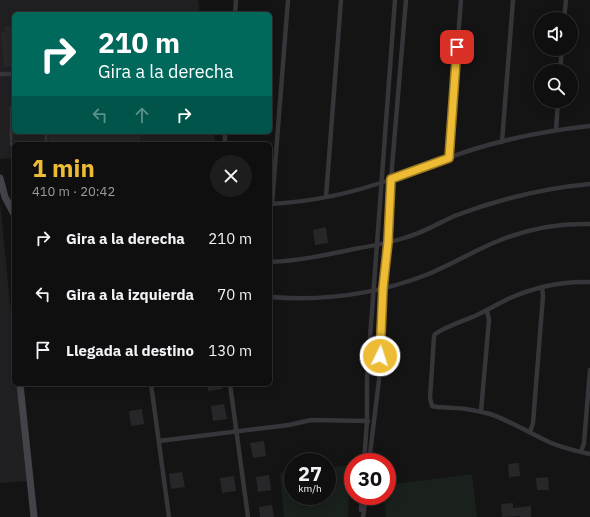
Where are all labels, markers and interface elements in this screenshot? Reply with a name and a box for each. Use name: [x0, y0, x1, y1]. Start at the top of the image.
map controls: [534, 12, 578, 108]
button: sound: [534, 12, 578, 56]
text: 210 m: [98, 24, 180, 61]
icon: right: [32, 28, 84, 80]
pin: [440, 30, 474, 64]
icon: arrive: [446, 36, 468, 58]
text: Gira a la derecha: [98, 60, 234, 83]
button: search: [534, 64, 578, 108]
icon: left: [89, 104, 111, 126]
icon: ahead: [131, 104, 153, 126]
icon: right: [173, 104, 195, 126]
text: 1 min: [32, 152, 95, 184]
button: close: [210, 155, 252, 197]
text: 410 m · 20:42: [32, 183, 115, 200]
icon: right: [32, 227, 54, 249]
text: Gira a la derecha: [66, 229, 185, 248]
text: 210 m: [208, 229, 252, 248]
icon: left: [32, 283, 54, 305]
text: Gira a la izquierda: [66, 285, 194, 304]
text: 70 m: [217, 285, 252, 304]
position arrow: [359, 335, 401, 377]
icon: arrive: [32, 339, 54, 361]
text: Llegada al destino: [66, 341, 194, 360]
text: 130 m: [208, 341, 252, 360]
speed limit sign: 30: [344, 453, 396, 505]
text: 27: [298, 460, 322, 487]
text: km/h: [298, 482, 322, 495]

